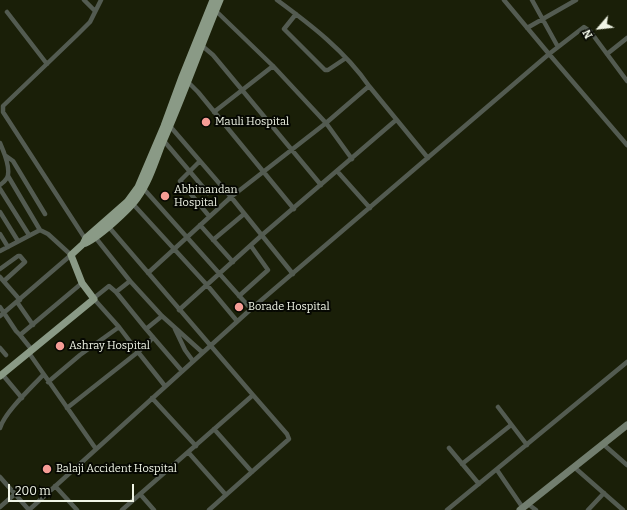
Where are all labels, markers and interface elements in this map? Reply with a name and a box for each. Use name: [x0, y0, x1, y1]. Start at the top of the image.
north arrow: [579, 8, 619, 48]
text: N: [580, 27, 596, 41]
place label: Mauli Hospital: [215, 115, 289, 129]
marker: Mauli Hospital: [200, 116, 212, 128]
place label: Abhinandan Hospital: [174, 183, 237, 209]
marker: Abhinandan Hospital: [159, 190, 171, 202]
place label: Borade Hospital: [248, 300, 330, 314]
marker: Borade Hospital: [233, 301, 245, 313]
place label: Ashray Hospital: [69, 339, 150, 353]
marker: Ashray Hospital: [54, 340, 66, 352]
place label: Balaji Accident Hospital: [56, 462, 177, 476]
marker: Balaji Accident Hospital: [41, 463, 53, 475]
scale bar: [10, 476, 136, 502]
text: 200 m: [15, 484, 51, 498]

